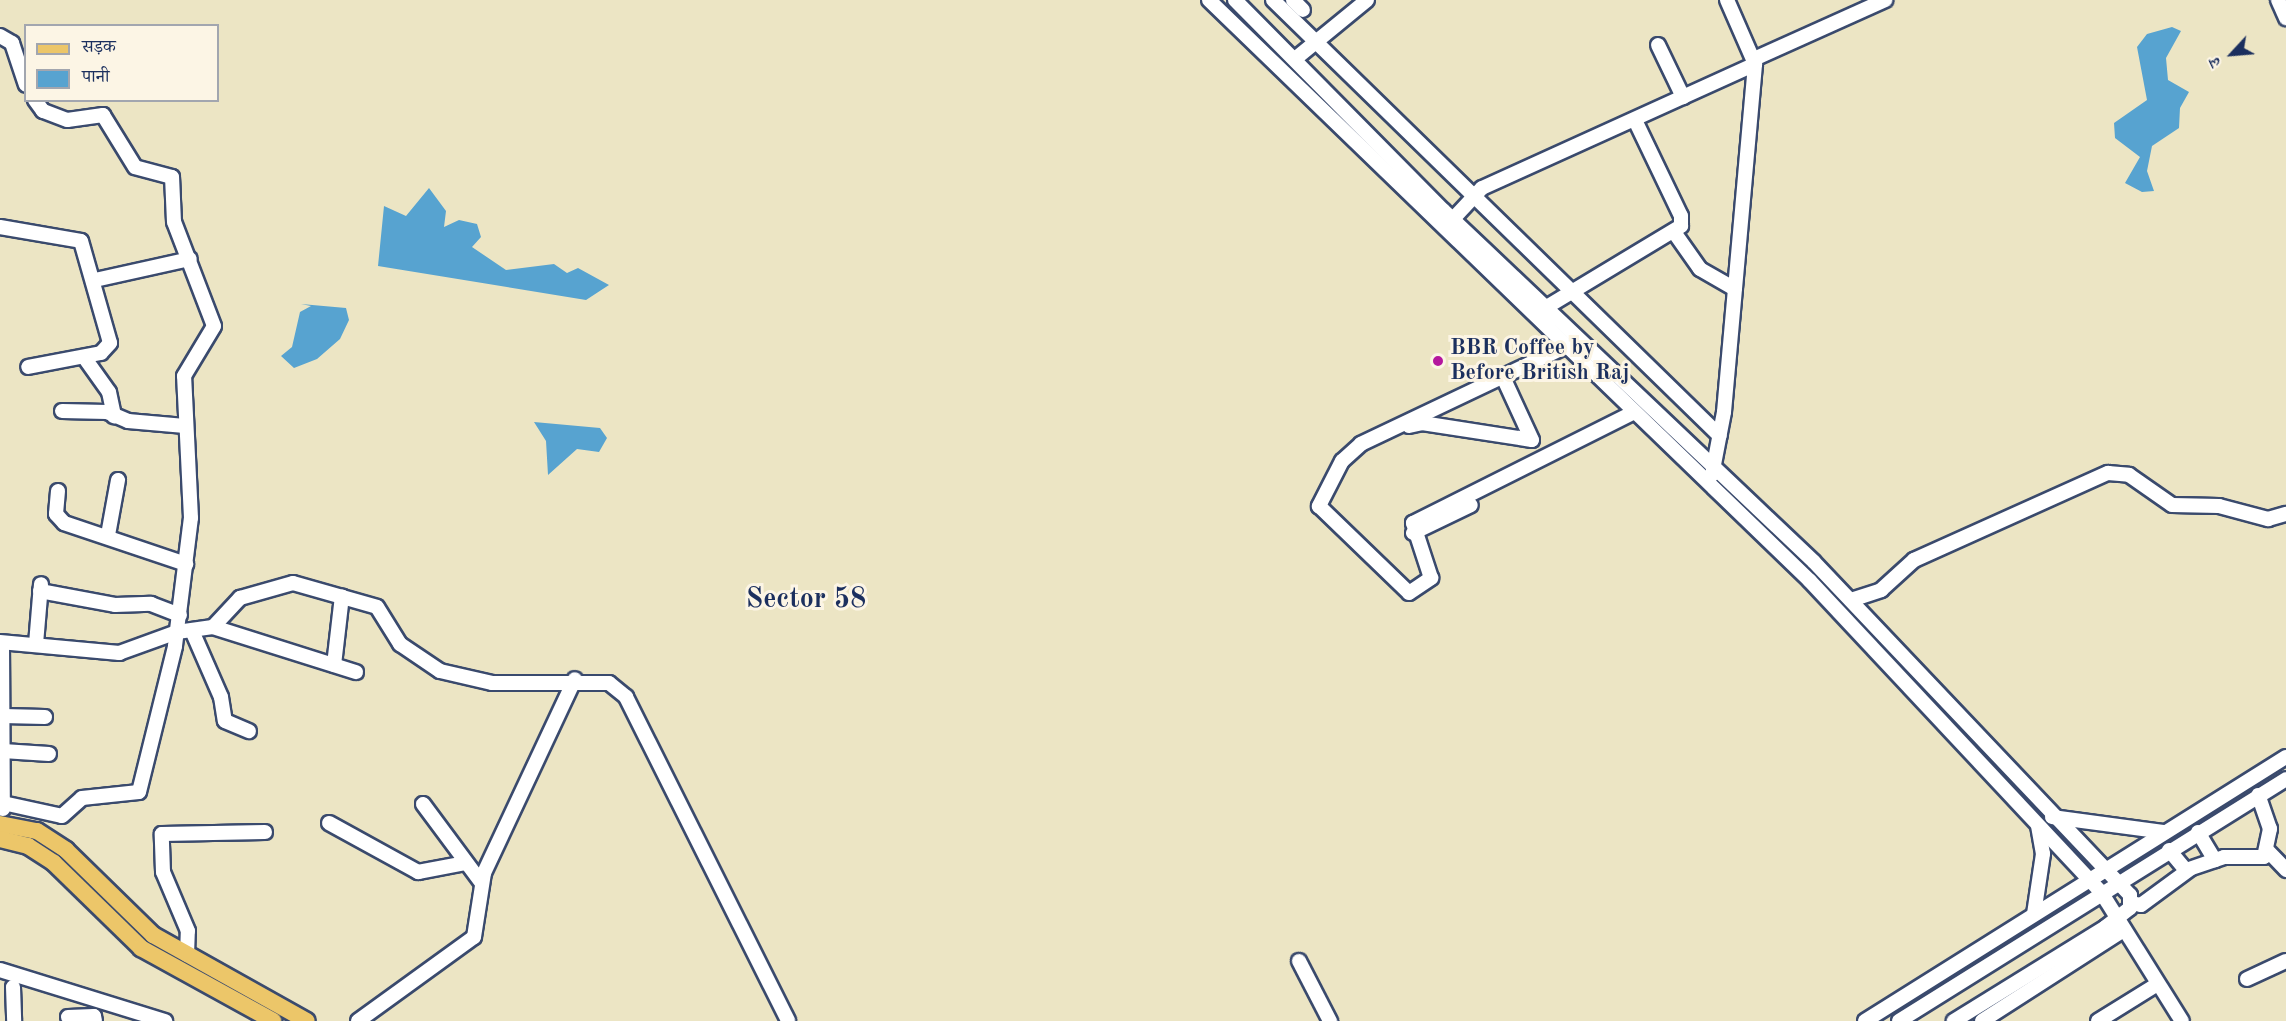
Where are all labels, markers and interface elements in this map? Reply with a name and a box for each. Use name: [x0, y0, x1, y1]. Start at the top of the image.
legend: [24, 24, 219, 102]
north arrow: [2202, 24, 2262, 84]
text: सड़क: [82, 38, 116, 56]
text: उ: [2207, 55, 2225, 69]
text: पानी: [82, 68, 109, 86]
place label: BBR Coffee by Before British Raj: [1450, 335, 1629, 386]
marker: BBR Coffee by Before British Raj: [1431, 354, 1445, 368]
district label: Sector 58: [746, 583, 866, 617]

